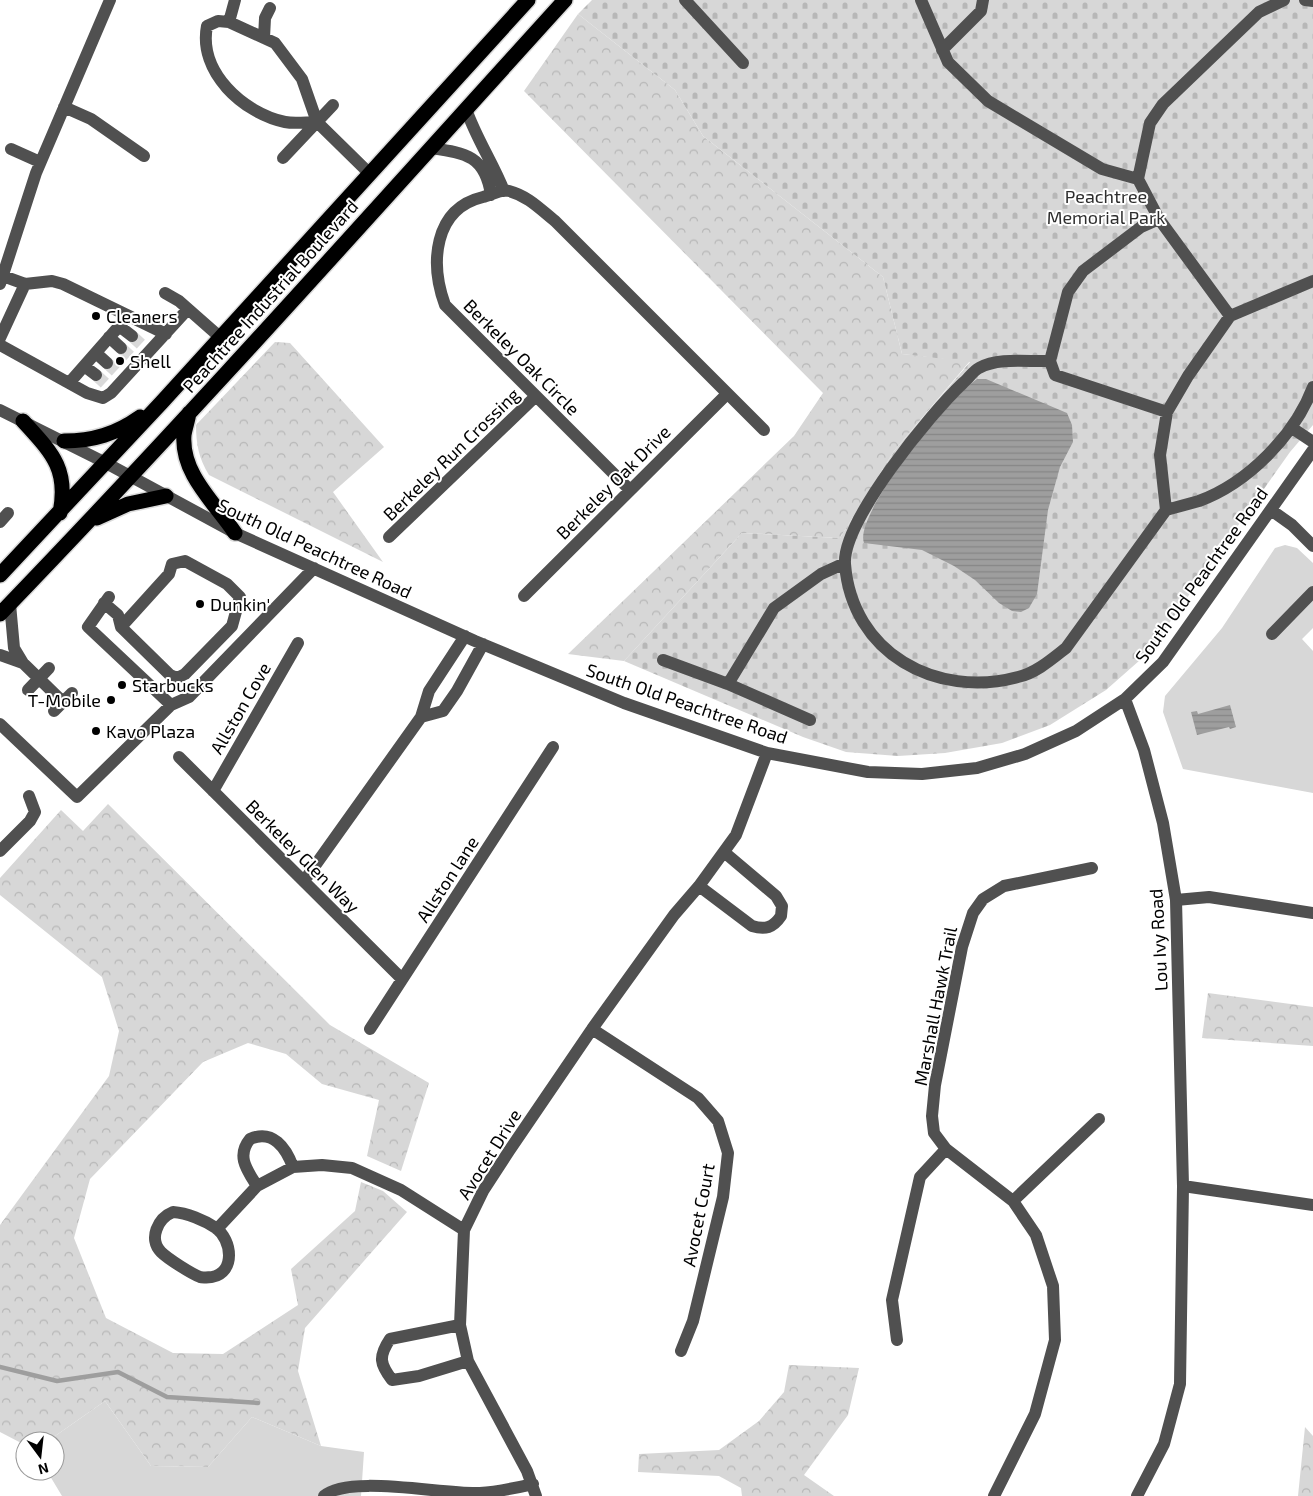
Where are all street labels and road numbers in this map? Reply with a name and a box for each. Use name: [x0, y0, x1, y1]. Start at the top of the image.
street label: Peachtree Industrial Boulevard: [178, 195, 362, 397]
street label: Berkeley Oak Circle: [459, 294, 585, 420]
street label: Berkeley Run Crossing: [378, 383, 524, 525]
street label: Berkeley Oak Drive: [551, 420, 675, 544]
street label: South Old Peachtree Road: [1130, 483, 1272, 667]
street label: South Old Peachtree Road: [214, 493, 416, 603]
street label: Allston Cove: [205, 658, 275, 758]
street label: South Old Peachtree Road: [583, 658, 791, 748]
street label: Berkeley Glen Way: [242, 795, 365, 918]
street label: Allston lane: [411, 832, 483, 926]
street label: Lou Ivy Road: [1144, 888, 1172, 992]
street label: Marshall Hawk Trail: [909, 924, 961, 1087]
street label: Avocet Drive: [453, 1105, 525, 1203]
street label: Avocet Court: [677, 1161, 719, 1268]

